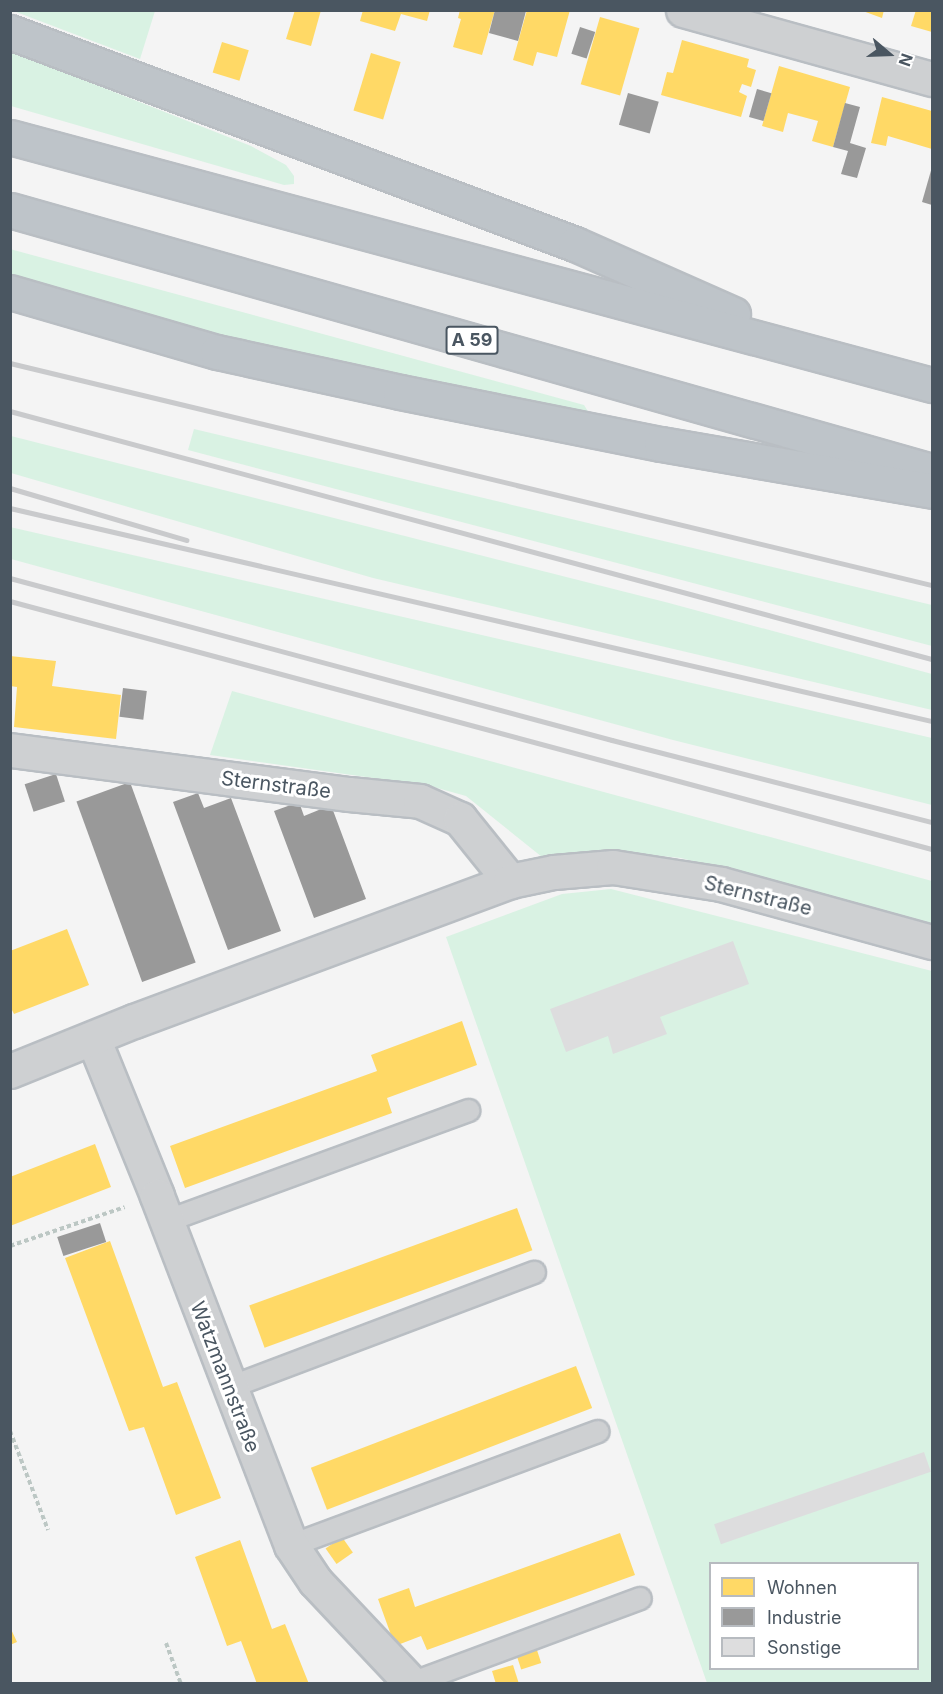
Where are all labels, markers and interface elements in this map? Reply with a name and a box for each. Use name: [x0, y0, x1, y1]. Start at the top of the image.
north arrow: [859, 24, 919, 84]
text: N: [895, 51, 917, 69]
road number: A 59: [445, 325, 499, 355]
street label: Sternstraße: [220, 766, 332, 804]
street label: Sternstraße: [702, 871, 814, 921]
street label: Watzmannstraße: [185, 1298, 265, 1456]
legend: [709, 1562, 919, 1670]
text: Wohnen: [767, 1577, 837, 1598]
text: Industrie: [767, 1607, 841, 1628]
text: Sonstige: [767, 1637, 841, 1658]

